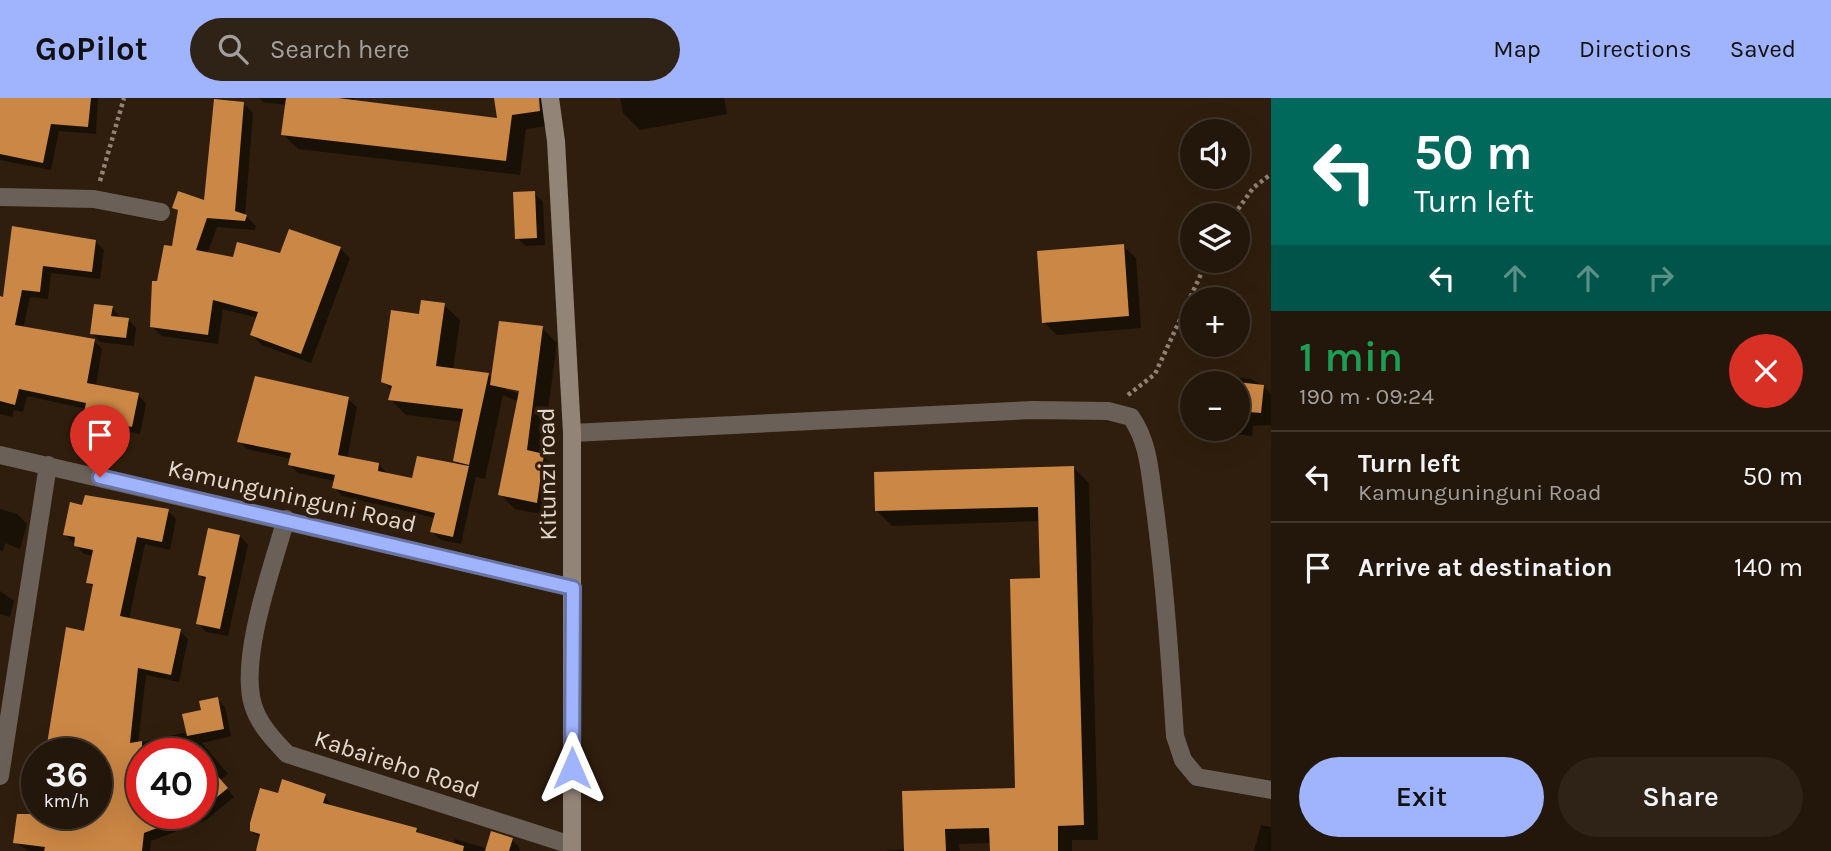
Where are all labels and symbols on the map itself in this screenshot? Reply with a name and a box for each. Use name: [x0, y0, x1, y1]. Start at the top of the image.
pin: [70, 405, 130, 477]
street label: Kitunzi road: [532, 407, 562, 541]
street label: Kamunguninguni Road: [165, 454, 419, 538]
street label: Kabaireho Road: [311, 724, 483, 804]
position arrow: [535, 731, 609, 805]
speed limit sign: 40: [126, 738, 217, 829]

